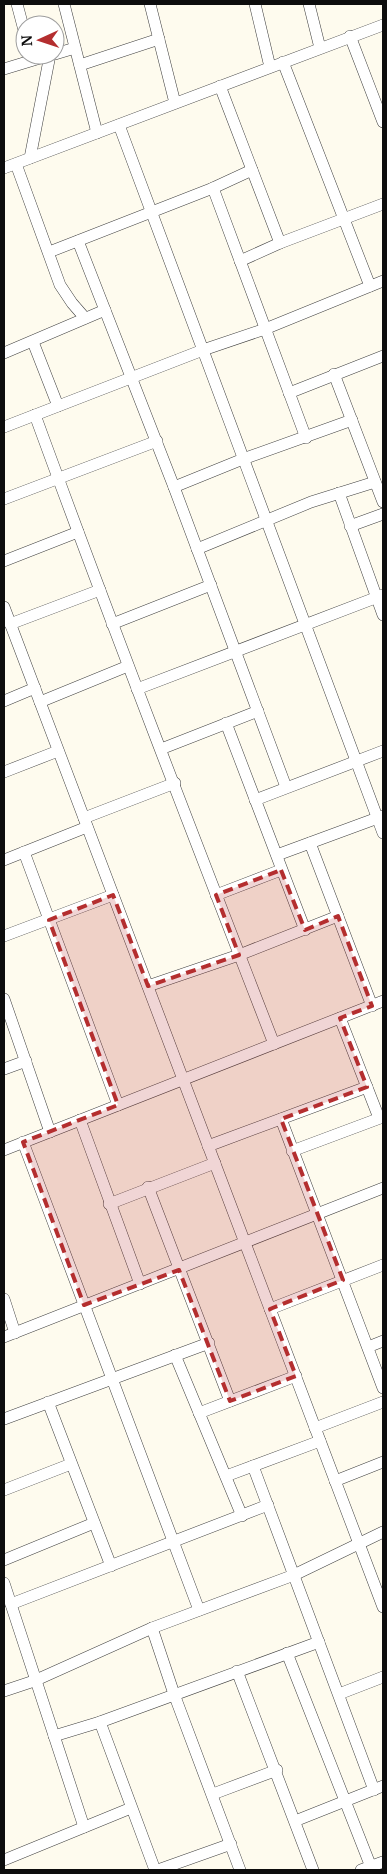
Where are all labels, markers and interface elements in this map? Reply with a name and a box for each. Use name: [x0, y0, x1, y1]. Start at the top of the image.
north arrow: [15, 15, 65, 65]
text: N: [18, 35, 36, 47]

